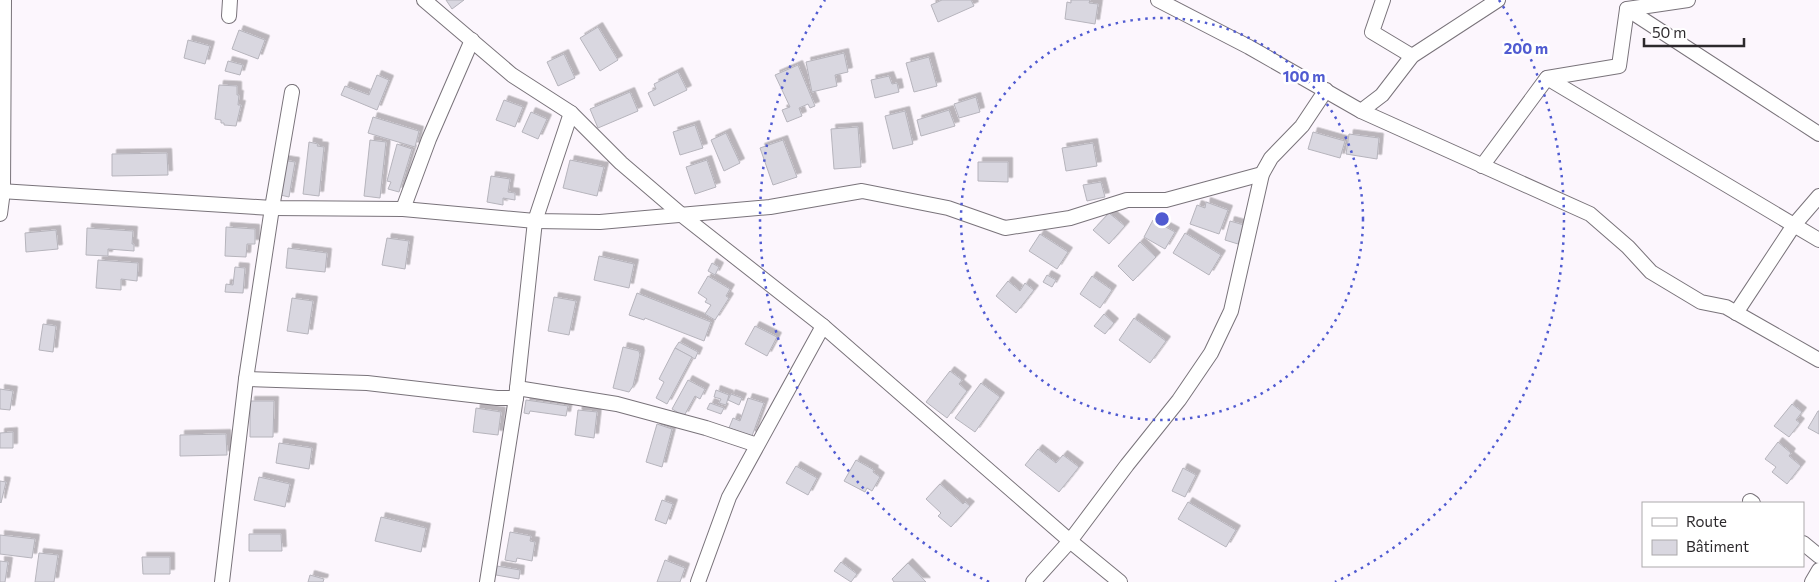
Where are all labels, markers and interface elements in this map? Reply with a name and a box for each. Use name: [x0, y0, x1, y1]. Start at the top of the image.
scale bar: [1644, 15, 1744, 47]
text: 50 m: [1652, 23, 1686, 41]
text: 200 m: [1504, 39, 1548, 57]
text: 100 m: [1283, 67, 1325, 85]
centre of rings: [1153, 210, 1171, 228]
legend: [1642, 502, 1804, 567]
text: Route: [1686, 512, 1727, 530]
text: Bâtiment: [1686, 537, 1749, 555]

